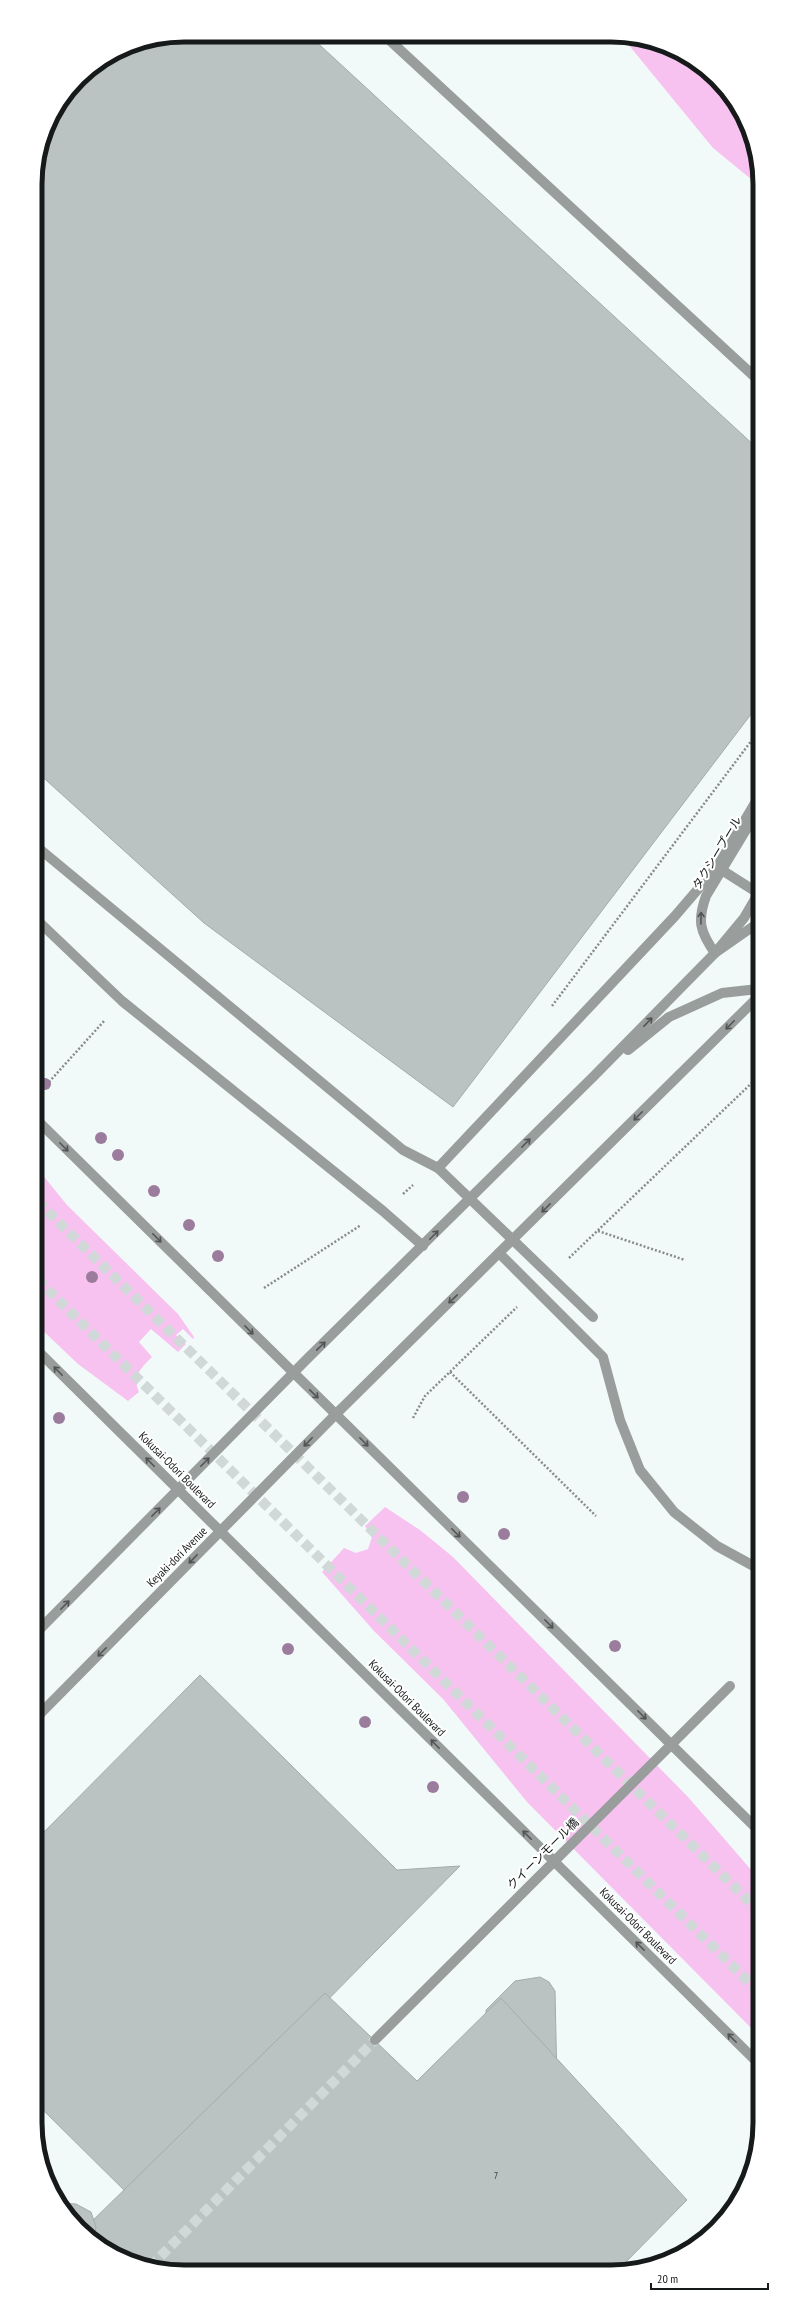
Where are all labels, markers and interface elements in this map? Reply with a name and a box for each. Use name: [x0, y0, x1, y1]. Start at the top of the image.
street label: タクシープール: [689, 813, 744, 892]
one-way arrow: [697, 912, 705, 925]
one-way arrow: [643, 1017, 653, 1027]
one-way arrow: [725, 1020, 735, 1030]
one-way arrow: [633, 1111, 643, 1121]
one-way arrow: [521, 1139, 531, 1148]
one-way arrow: [59, 1142, 69, 1152]
one-way arrow: [541, 1203, 550, 1213]
one-way arrow: [429, 1230, 439, 1240]
one-way arrow: [152, 1233, 162, 1243]
one-way arrow: [448, 1294, 458, 1304]
one-way arrow: [244, 1325, 254, 1335]
one-way arrow: [316, 1341, 326, 1350]
one-way arrow: [53, 1366, 63, 1376]
one-way arrow: [309, 1389, 319, 1398]
street label: Kokusai-Odori Boulevard: [136, 1428, 219, 1511]
one-way arrow: [304, 1437, 313, 1447]
one-way arrow: [359, 1437, 368, 1447]
one-way arrow: [145, 1457, 155, 1467]
one-way arrow: [200, 1457, 210, 1467]
one-way arrow: [151, 1507, 161, 1517]
street label: Keyaki-dori Avenue: [143, 1523, 210, 1590]
one-way arrow: [451, 1528, 461, 1538]
one-way arrow: [188, 1554, 198, 1564]
one-way arrow: [60, 1600, 70, 1610]
one-way arrow: [544, 1619, 554, 1629]
one-way arrow: [97, 1647, 107, 1657]
street label: Kokusai-Odori Boulevard: [366, 1656, 449, 1739]
one-way arrow: [637, 1710, 647, 1720]
one-way arrow: [430, 1739, 440, 1749]
street label: クイーンモール橋: [504, 1815, 582, 1893]
one-way arrow: [522, 1830, 532, 1840]
street label: Kokusai-Odori Boulevard: [597, 1884, 680, 1967]
one-way arrow: [635, 1941, 644, 1951]
one-way arrow: [727, 2033, 737, 2043]
house number: 7: [494, 2169, 498, 2182]
scale bar: [651, 2265, 768, 2291]
text: 20 m: [657, 2271, 678, 2286]

